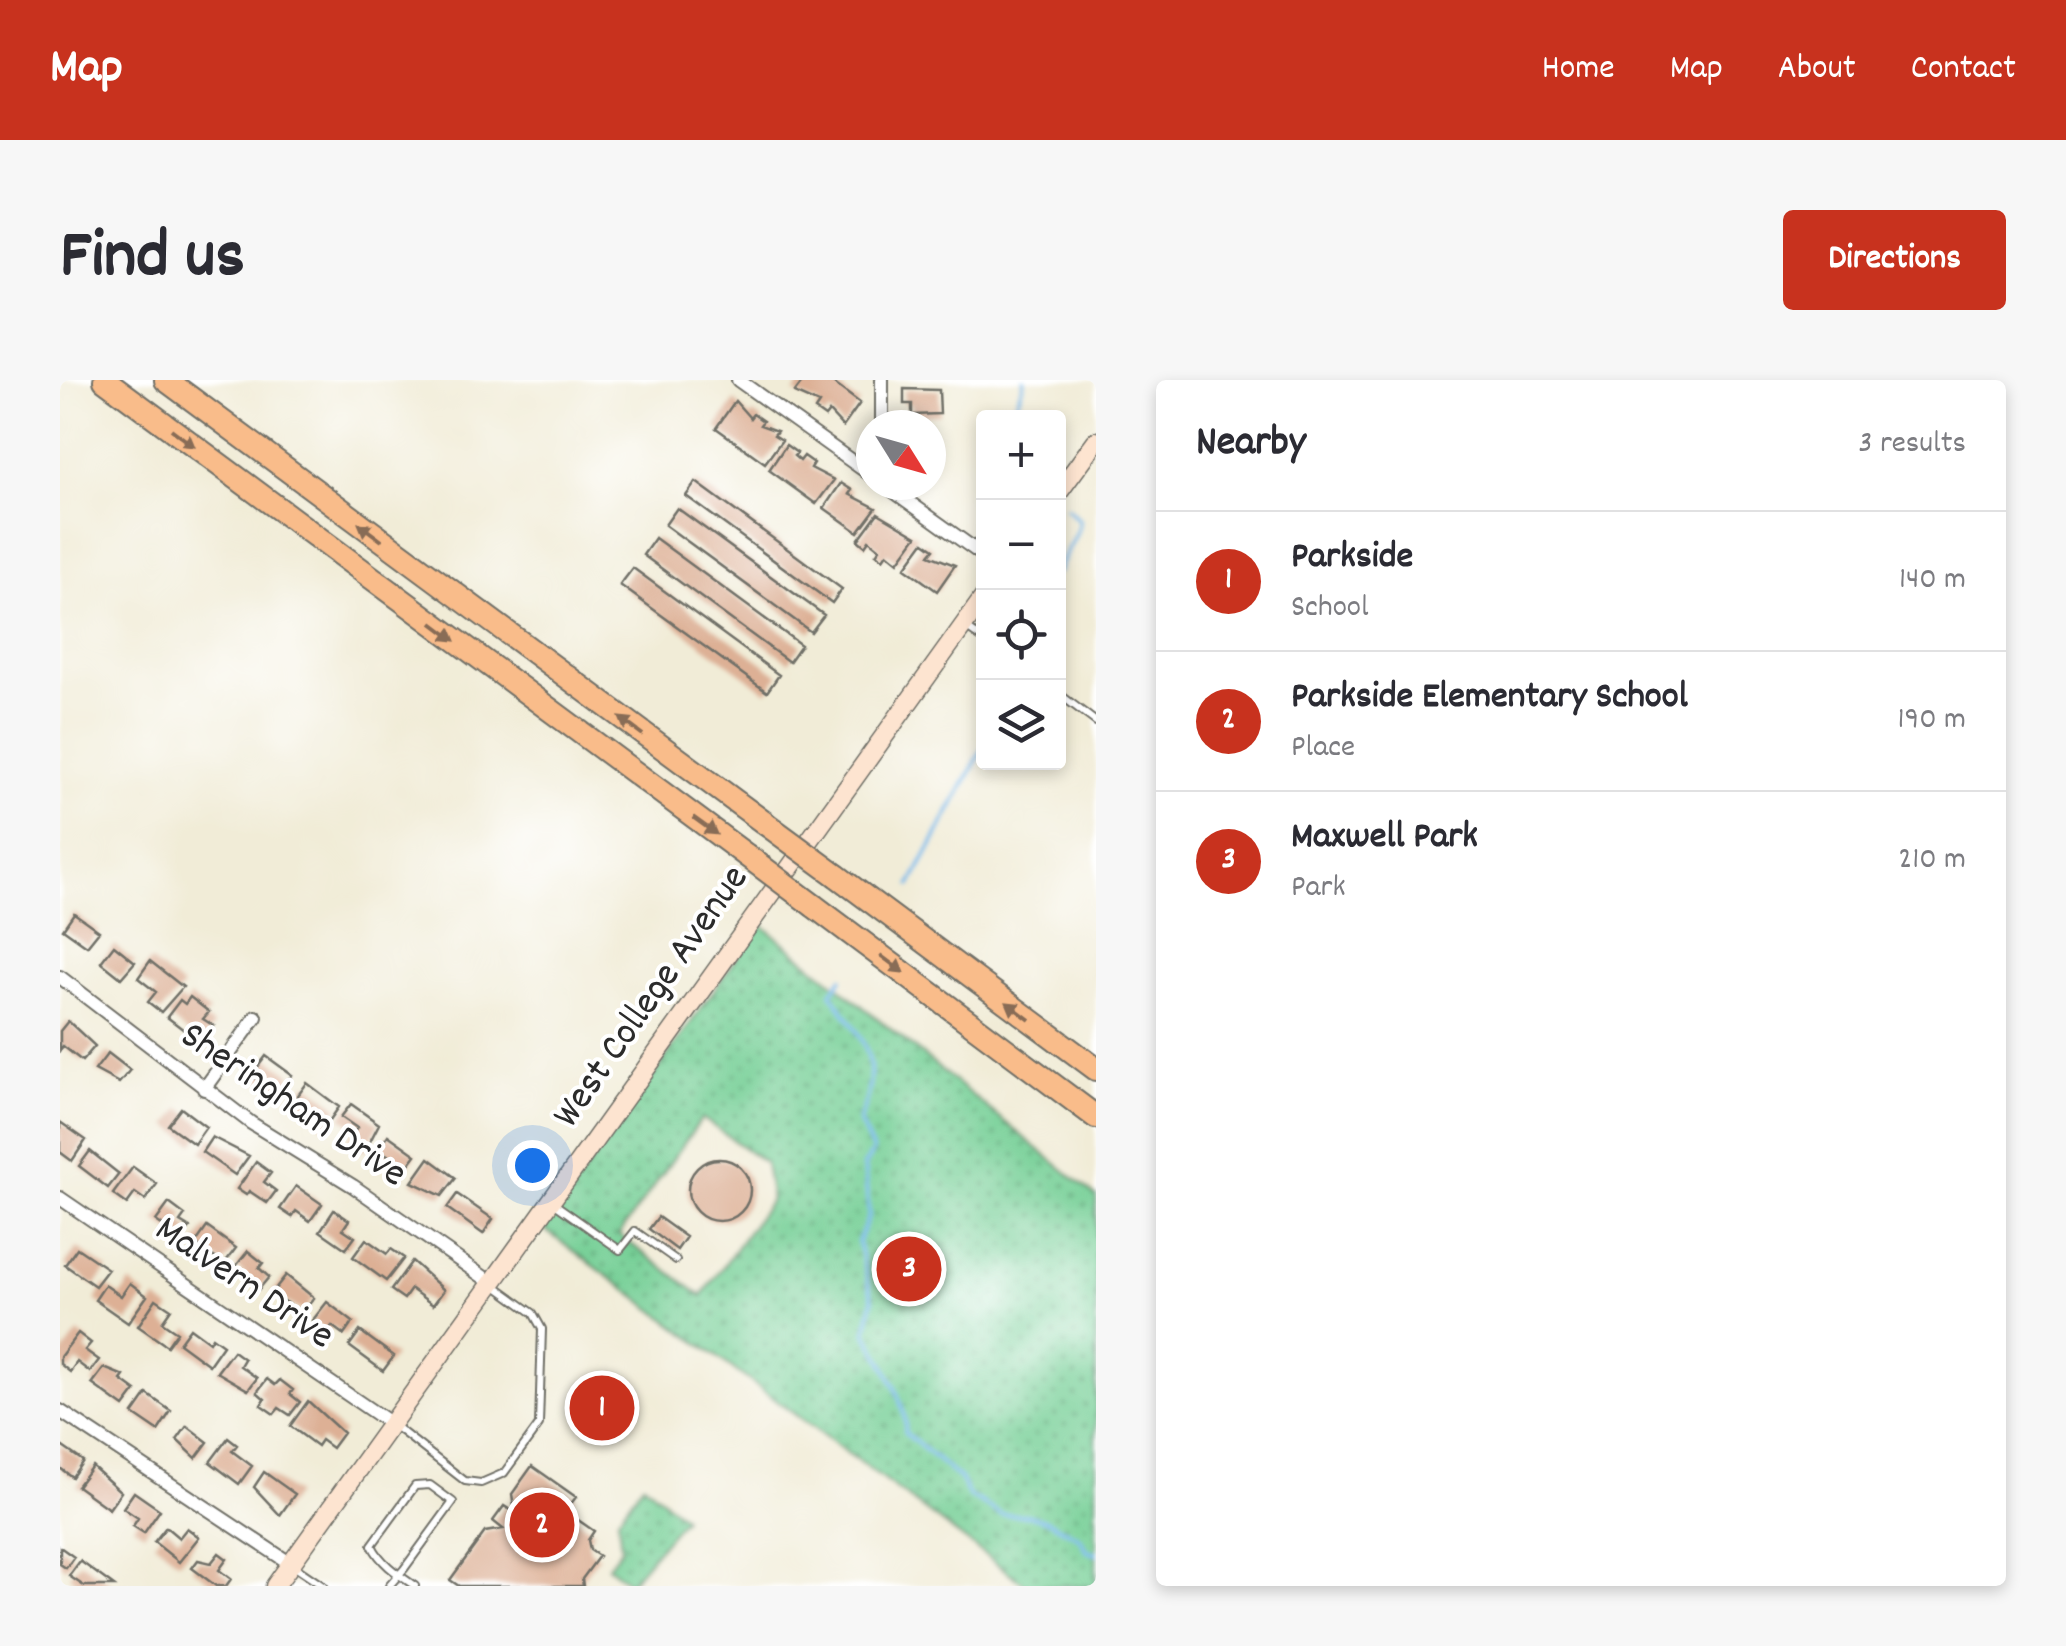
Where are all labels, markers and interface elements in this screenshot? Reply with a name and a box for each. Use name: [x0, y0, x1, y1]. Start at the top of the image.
text: Map: [50, 36, 123, 105]
text: Home: [1542, 45, 1615, 95]
text: Map: [1670, 45, 1723, 95]
text: About: [1778, 45, 1856, 95]
text: Contact: [1911, 45, 2016, 95]
text: Find us: [60, 210, 245, 310]
button: Directions: [1783, 210, 2006, 310]
north arrow: [856, 410, 946, 500]
map controls: [976, 410, 1066, 770]
button: +: [976, 410, 1066, 500]
text: Nearby: [1196, 415, 1306, 475]
text: 3 results: [1858, 422, 1966, 468]
one-way arrow: [170, 428, 196, 448]
button: −: [976, 500, 1066, 590]
one-way arrow: [357, 522, 383, 542]
text: Parkside: [1291, 531, 1413, 586]
text: 1: [1225, 558, 1232, 604]
text: 140 m: [1899, 558, 1966, 604]
text: School: [1291, 586, 1369, 632]
button: locate: [976, 590, 1066, 680]
one-way arrow: [431, 622, 457, 641]
text: Parkside Elementary School: [1291, 671, 1688, 726]
button: layers: [976, 680, 1066, 770]
text: 2: [1222, 698, 1235, 744]
text: 190 m: [1898, 698, 1966, 744]
one-way arrow: [618, 716, 644, 736]
text: Place: [1291, 726, 1355, 772]
text: Maxwell Park: [1291, 811, 1478, 866]
one-way arrow: [692, 815, 718, 835]
text: 3: [1221, 838, 1236, 884]
text: 210 m: [1898, 838, 1966, 884]
street label: West College Avenue: [541, 855, 765, 1141]
text: Park: [1291, 866, 1346, 912]
one-way arrow: [879, 954, 905, 974]
one-way arrow: [1005, 1001, 1031, 1021]
street label: Sheringham Drive: [167, 1010, 417, 1204]
your location: [507, 1140, 558, 1191]
street label: Malvern Drive: [142, 1204, 344, 1366]
pin: 3: [876, 1232, 942, 1306]
pin: 1: [570, 1370, 634, 1446]
pin: 2: [510, 1488, 574, 1562]

